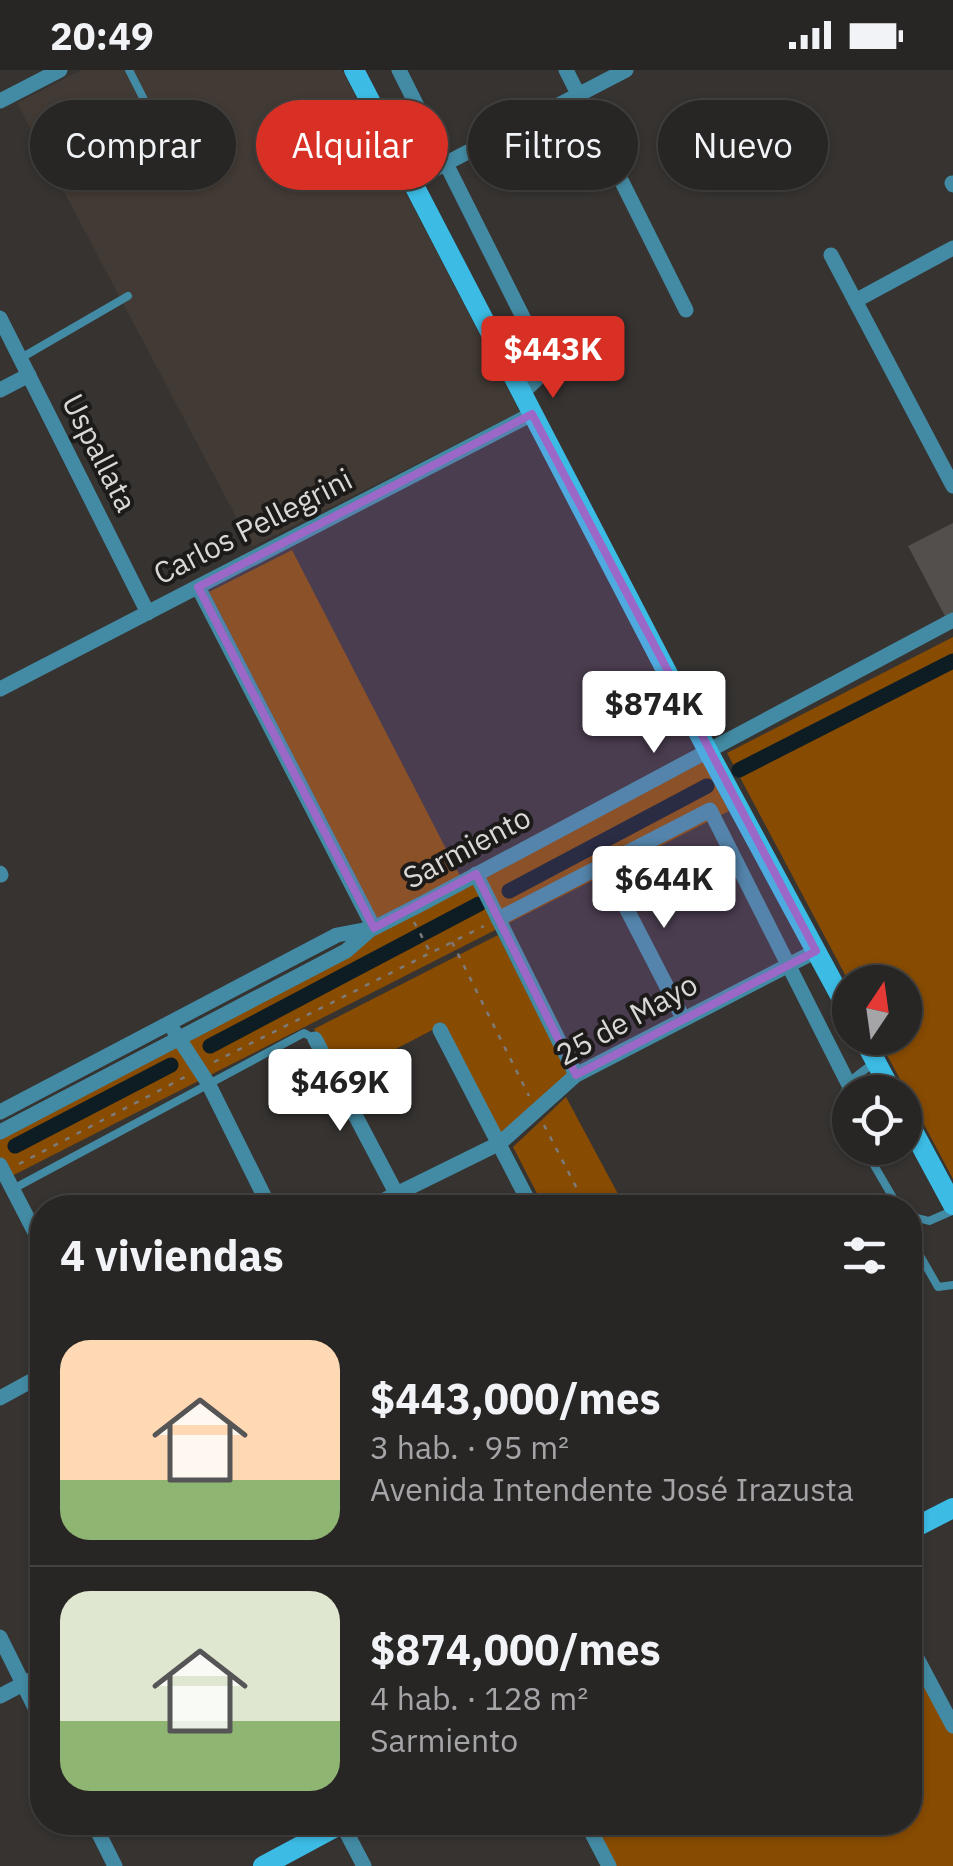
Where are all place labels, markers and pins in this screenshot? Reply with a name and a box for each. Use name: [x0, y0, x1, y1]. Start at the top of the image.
pin: $443K: [483, 316, 623, 401]
pin: $874K: [584, 671, 724, 756]
pin: $644K: [594, 846, 734, 931]
pin: $469K: [270, 1049, 410, 1134]

